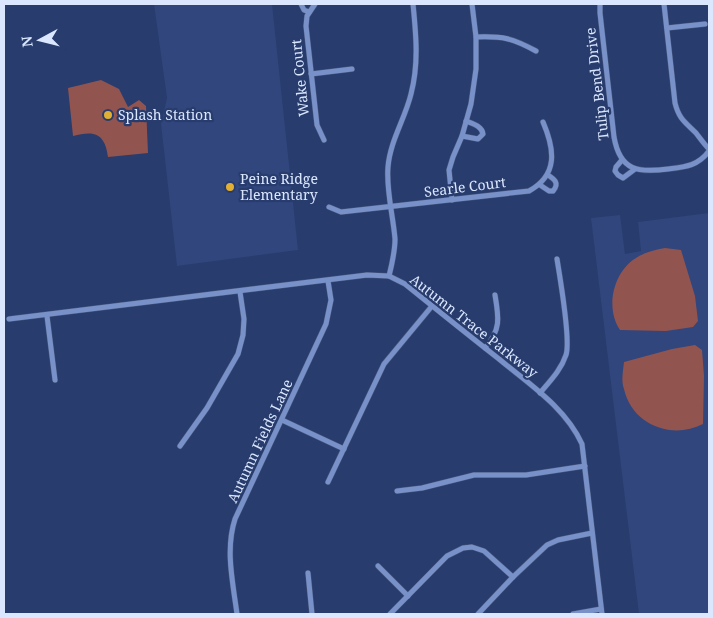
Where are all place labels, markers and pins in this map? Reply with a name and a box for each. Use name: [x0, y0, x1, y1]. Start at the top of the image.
place label: Splash Station: [118, 105, 212, 124]
marker: Splash Station: [102, 109, 114, 121]
place label: Peine Ridge Elementary: [240, 169, 318, 204]
marker: Peine Ridge Elementary: [224, 181, 236, 193]

